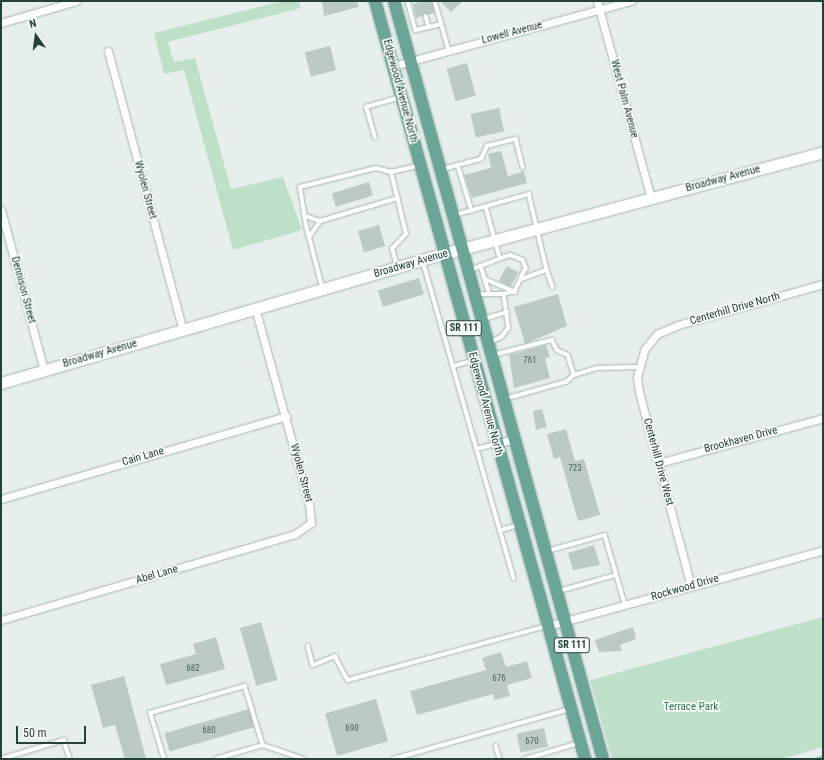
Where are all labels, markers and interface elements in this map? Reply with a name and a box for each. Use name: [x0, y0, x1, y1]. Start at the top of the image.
north arrow: [16, 16, 56, 56]
text: N: [28, 17, 38, 31]
street label: Lowell Avenue: [480, 19, 544, 47]
street label: Edgewood Avenue North: [380, 38, 420, 144]
street label: West Palm Avenue: [607, 58, 641, 140]
street label: Wyolen Street: [131, 159, 159, 221]
street label: Broadway Avenue: [684, 163, 762, 195]
street label: Broadway Avenue: [372, 247, 450, 281]
street label: Dennison Street: [8, 255, 38, 325]
street label: Centerhill Drive North: [689, 290, 781, 328]
road number: SR 111: [445, 320, 483, 336]
street label: Broadway Avenue: [61, 337, 139, 371]
street label: Edgewood Avenue North: [465, 351, 505, 457]
house number: 761: [523, 355, 537, 365]
street label: Centerhill Drive West: [640, 417, 676, 507]
street label: Brookhaven Drive: [703, 424, 779, 456]
street label: Wyolen Street: [287, 442, 315, 504]
street label: Cain Lane: [121, 445, 165, 469]
house number: 723: [568, 463, 582, 473]
street label: Abel Lane: [135, 563, 179, 587]
street label: Rockwood Drive: [650, 572, 720, 604]
road number: SR 111: [553, 637, 591, 653]
house number: 682: [186, 663, 200, 673]
house number: 676: [492, 673, 506, 683]
park label: Terrace Park: [664, 700, 718, 714]
scale bar: [18, 718, 88, 744]
house number: 690: [345, 723, 359, 733]
house number: 680: [202, 725, 216, 735]
text: 50 m: [23, 726, 47, 740]
house number: 670: [525, 736, 539, 746]

